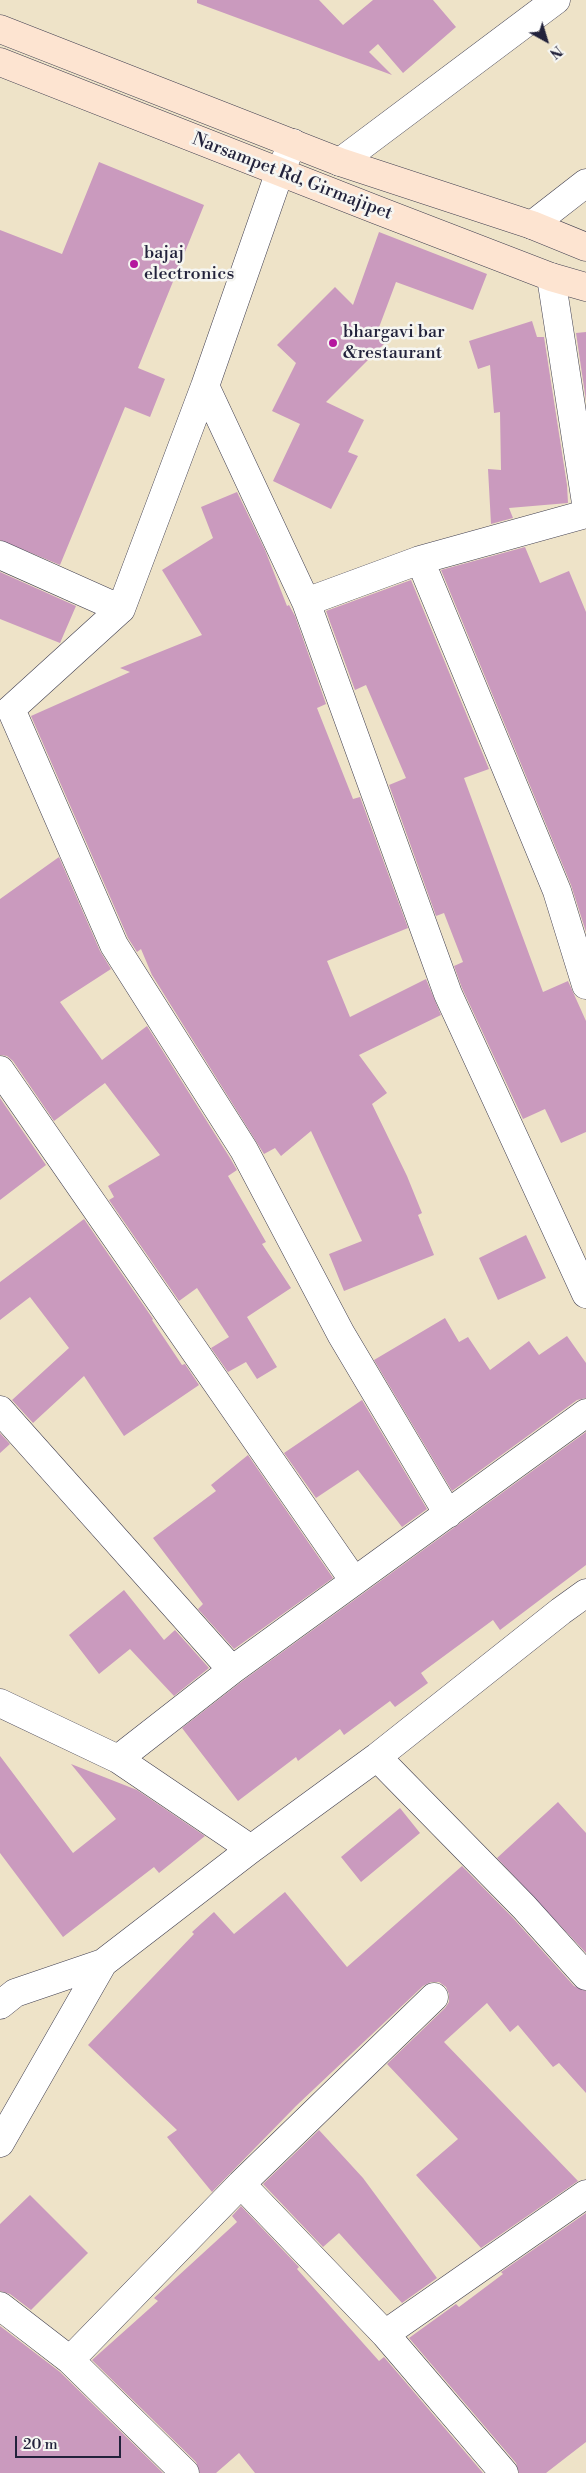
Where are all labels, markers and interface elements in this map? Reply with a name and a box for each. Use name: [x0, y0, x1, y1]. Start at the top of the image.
north arrow: [521, 15, 571, 65]
text: N: [545, 41, 565, 62]
street label: Narsampet Rd, Girmajipet: [189, 129, 395, 225]
place label: bajaj electronics: [144, 243, 234, 286]
marker: bajaj electronics: [128, 258, 140, 270]
place label: bhargavi bar &restaurant: [343, 322, 445, 364]
marker: bhargavi bar &restaurant: [327, 337, 339, 349]
scale bar: [18, 2426, 124, 2458]
text: 20 m: [23, 2435, 58, 2454]

